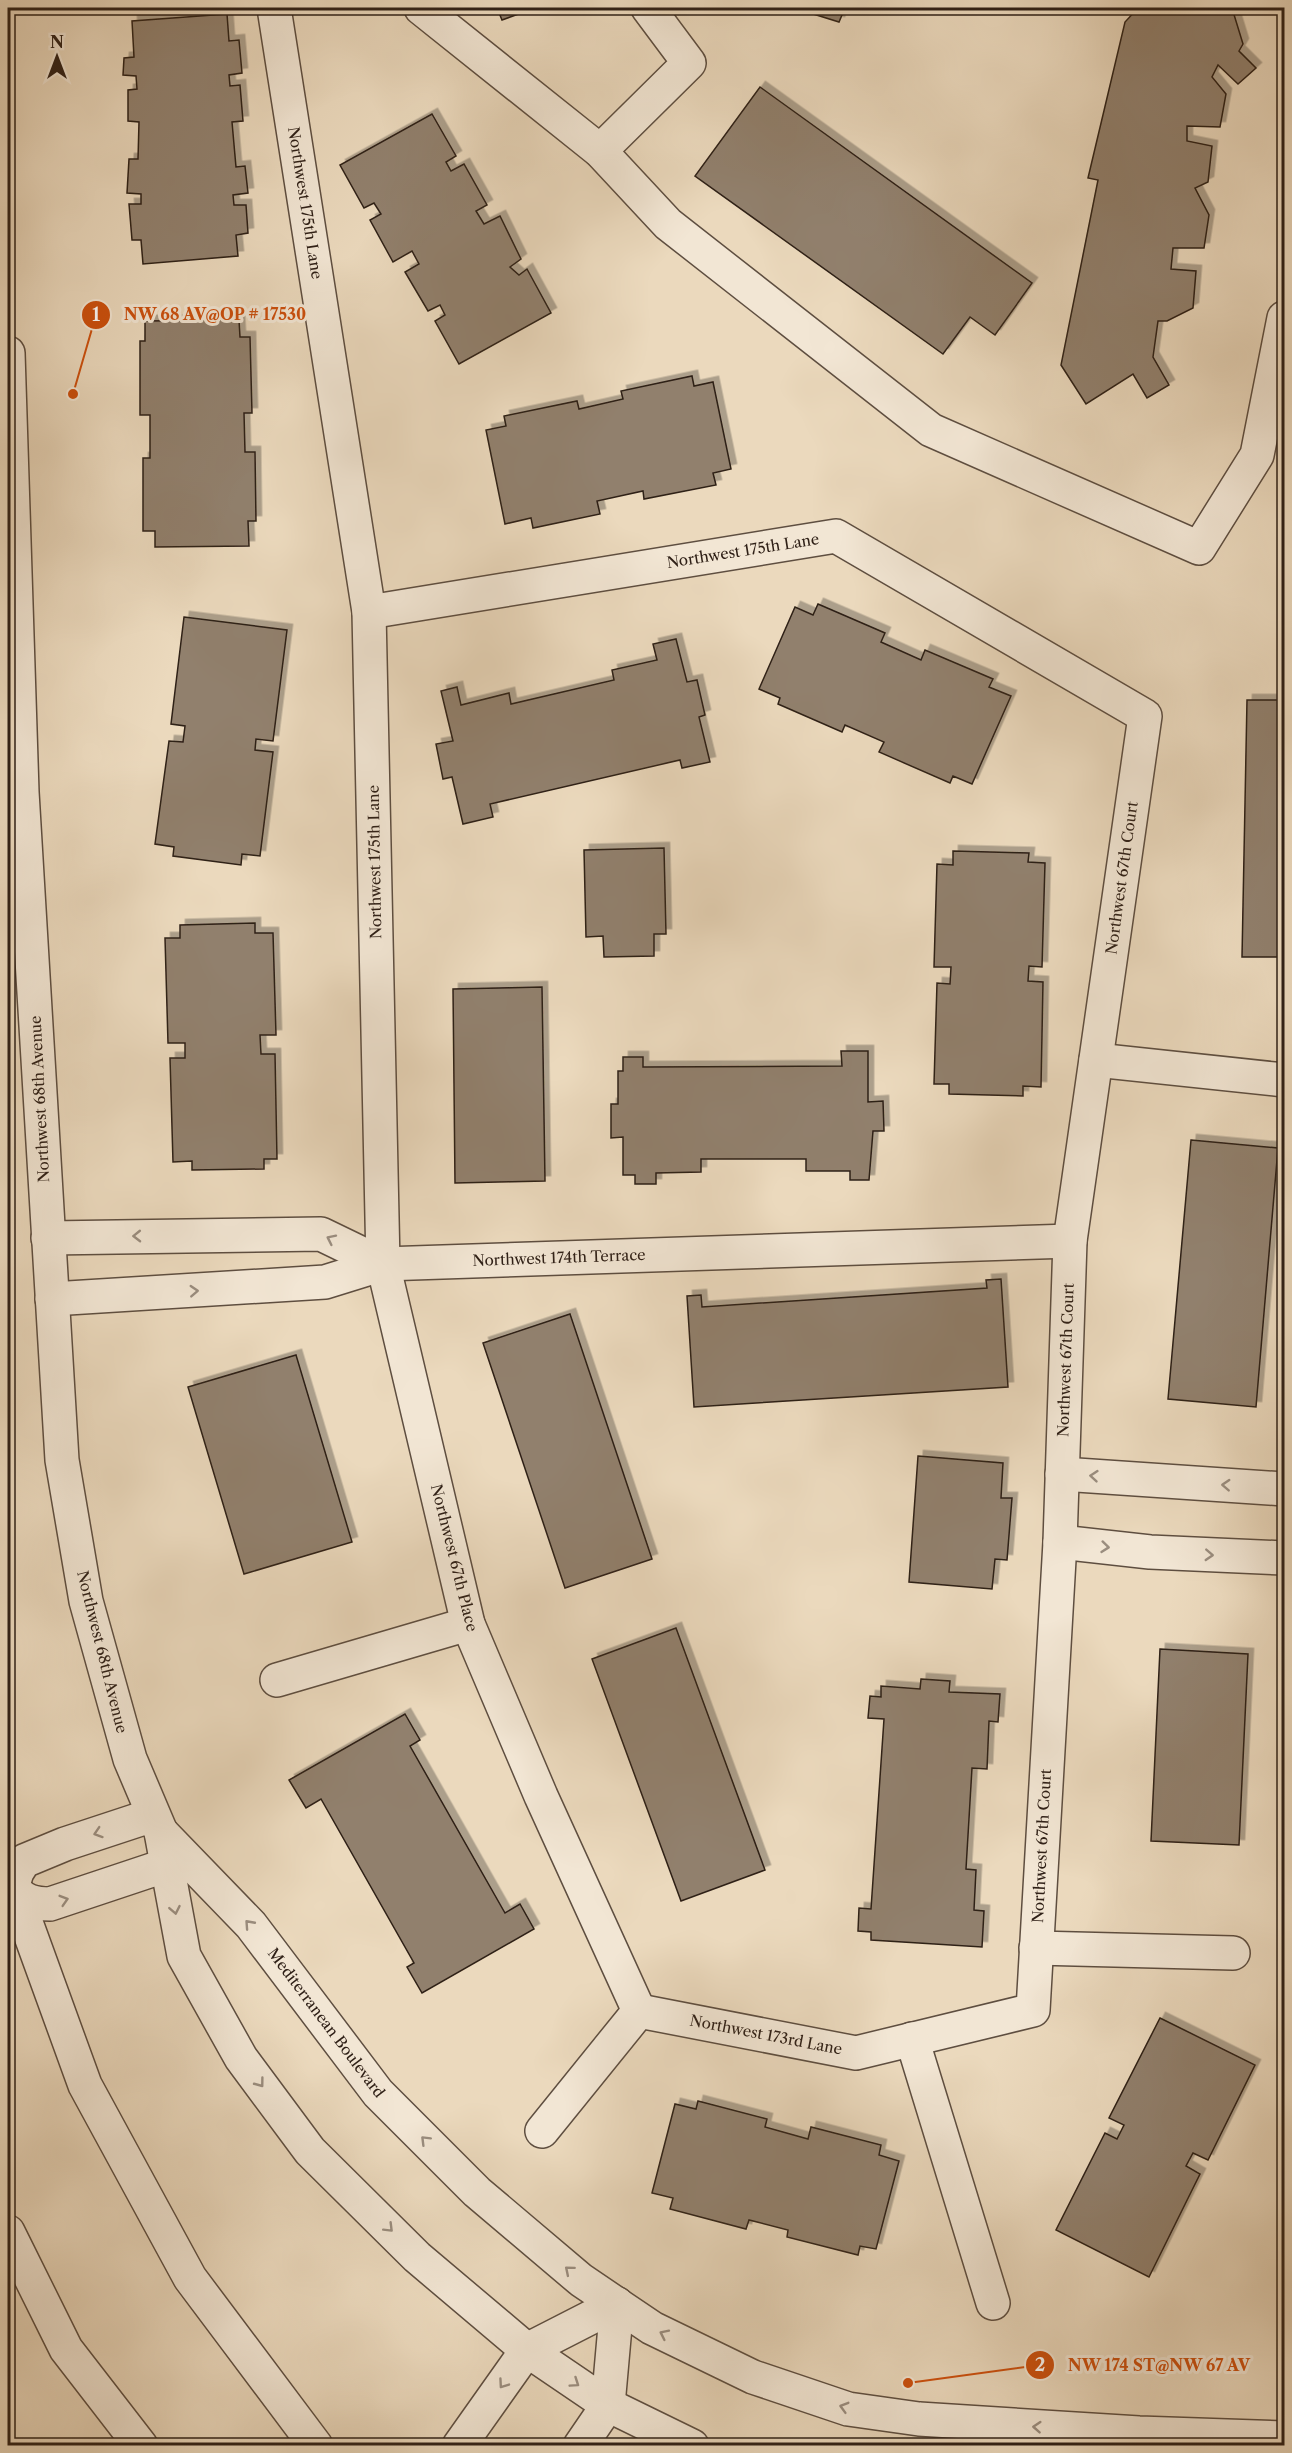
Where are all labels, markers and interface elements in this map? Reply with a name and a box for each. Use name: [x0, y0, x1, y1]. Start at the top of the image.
north arrow: [27, 27, 87, 87]
text: N: [50, 32, 64, 52]
street label: Northwest 175th Lane: [284, 125, 327, 280]
callout: NW 68 AV@OP # 17530: [81, 298, 319, 332]
text: 1: [92, 304, 100, 326]
text: NW 68 AV@OP # 17530: [124, 304, 306, 324]
street label: Northwest 175th Lane: [665, 529, 820, 572]
street label: Northwest 175th Lane: [364, 785, 385, 939]
street label: Northwest 67th Court: [1101, 800, 1142, 956]
street label: Northwest 68th Avenue: [26, 1015, 53, 1183]
one-way arrow: [133, 1230, 142, 1242]
one-way arrow: [326, 1234, 337, 1246]
street label: Northwest 174th Terrace: [472, 1245, 646, 1270]
street label: Northwest 67th Court: [1053, 1282, 1078, 1437]
one-way arrow: [190, 1284, 199, 1297]
one-way arrow: [1089, 1470, 1098, 1483]
one-way arrow: [1222, 1479, 1231, 1492]
street label: Northwest 67th Place: [427, 1482, 482, 1634]
one-way arrow: [1101, 1540, 1110, 1553]
one-way arrow: [1204, 1548, 1213, 1561]
street label: Northwest 68th Avenue: [73, 1569, 132, 1735]
street label: Northwest 67th Court: [1028, 1768, 1055, 1924]
one-way arrow: [93, 1826, 104, 1838]
one-way arrow: [58, 1895, 69, 1907]
one-way arrow: [168, 1904, 181, 1914]
one-way arrow: [245, 1920, 256, 1930]
street label: Mediterranean Boulevard: [264, 1944, 389, 2101]
street label: Northwest 173rd Lane: [688, 2010, 844, 2059]
one-way arrow: [252, 2076, 263, 2087]
one-way arrow: [421, 2136, 432, 2147]
one-way arrow: [381, 2221, 392, 2232]
one-way arrow: [565, 2267, 576, 2278]
one-way arrow: [659, 2329, 670, 2341]
callout: NW 174 ST@NW 67 AV: [1025, 2348, 1263, 2382]
text: 2: [1035, 2354, 1045, 2376]
text: NW 174 ST@NW 67 AV: [1068, 2355, 1251, 2375]
one-way arrow: [569, 2375, 579, 2387]
one-way arrow: [499, 2377, 510, 2388]
one-way arrow: [839, 2402, 850, 2414]
one-way arrow: [1033, 2420, 1042, 2433]

